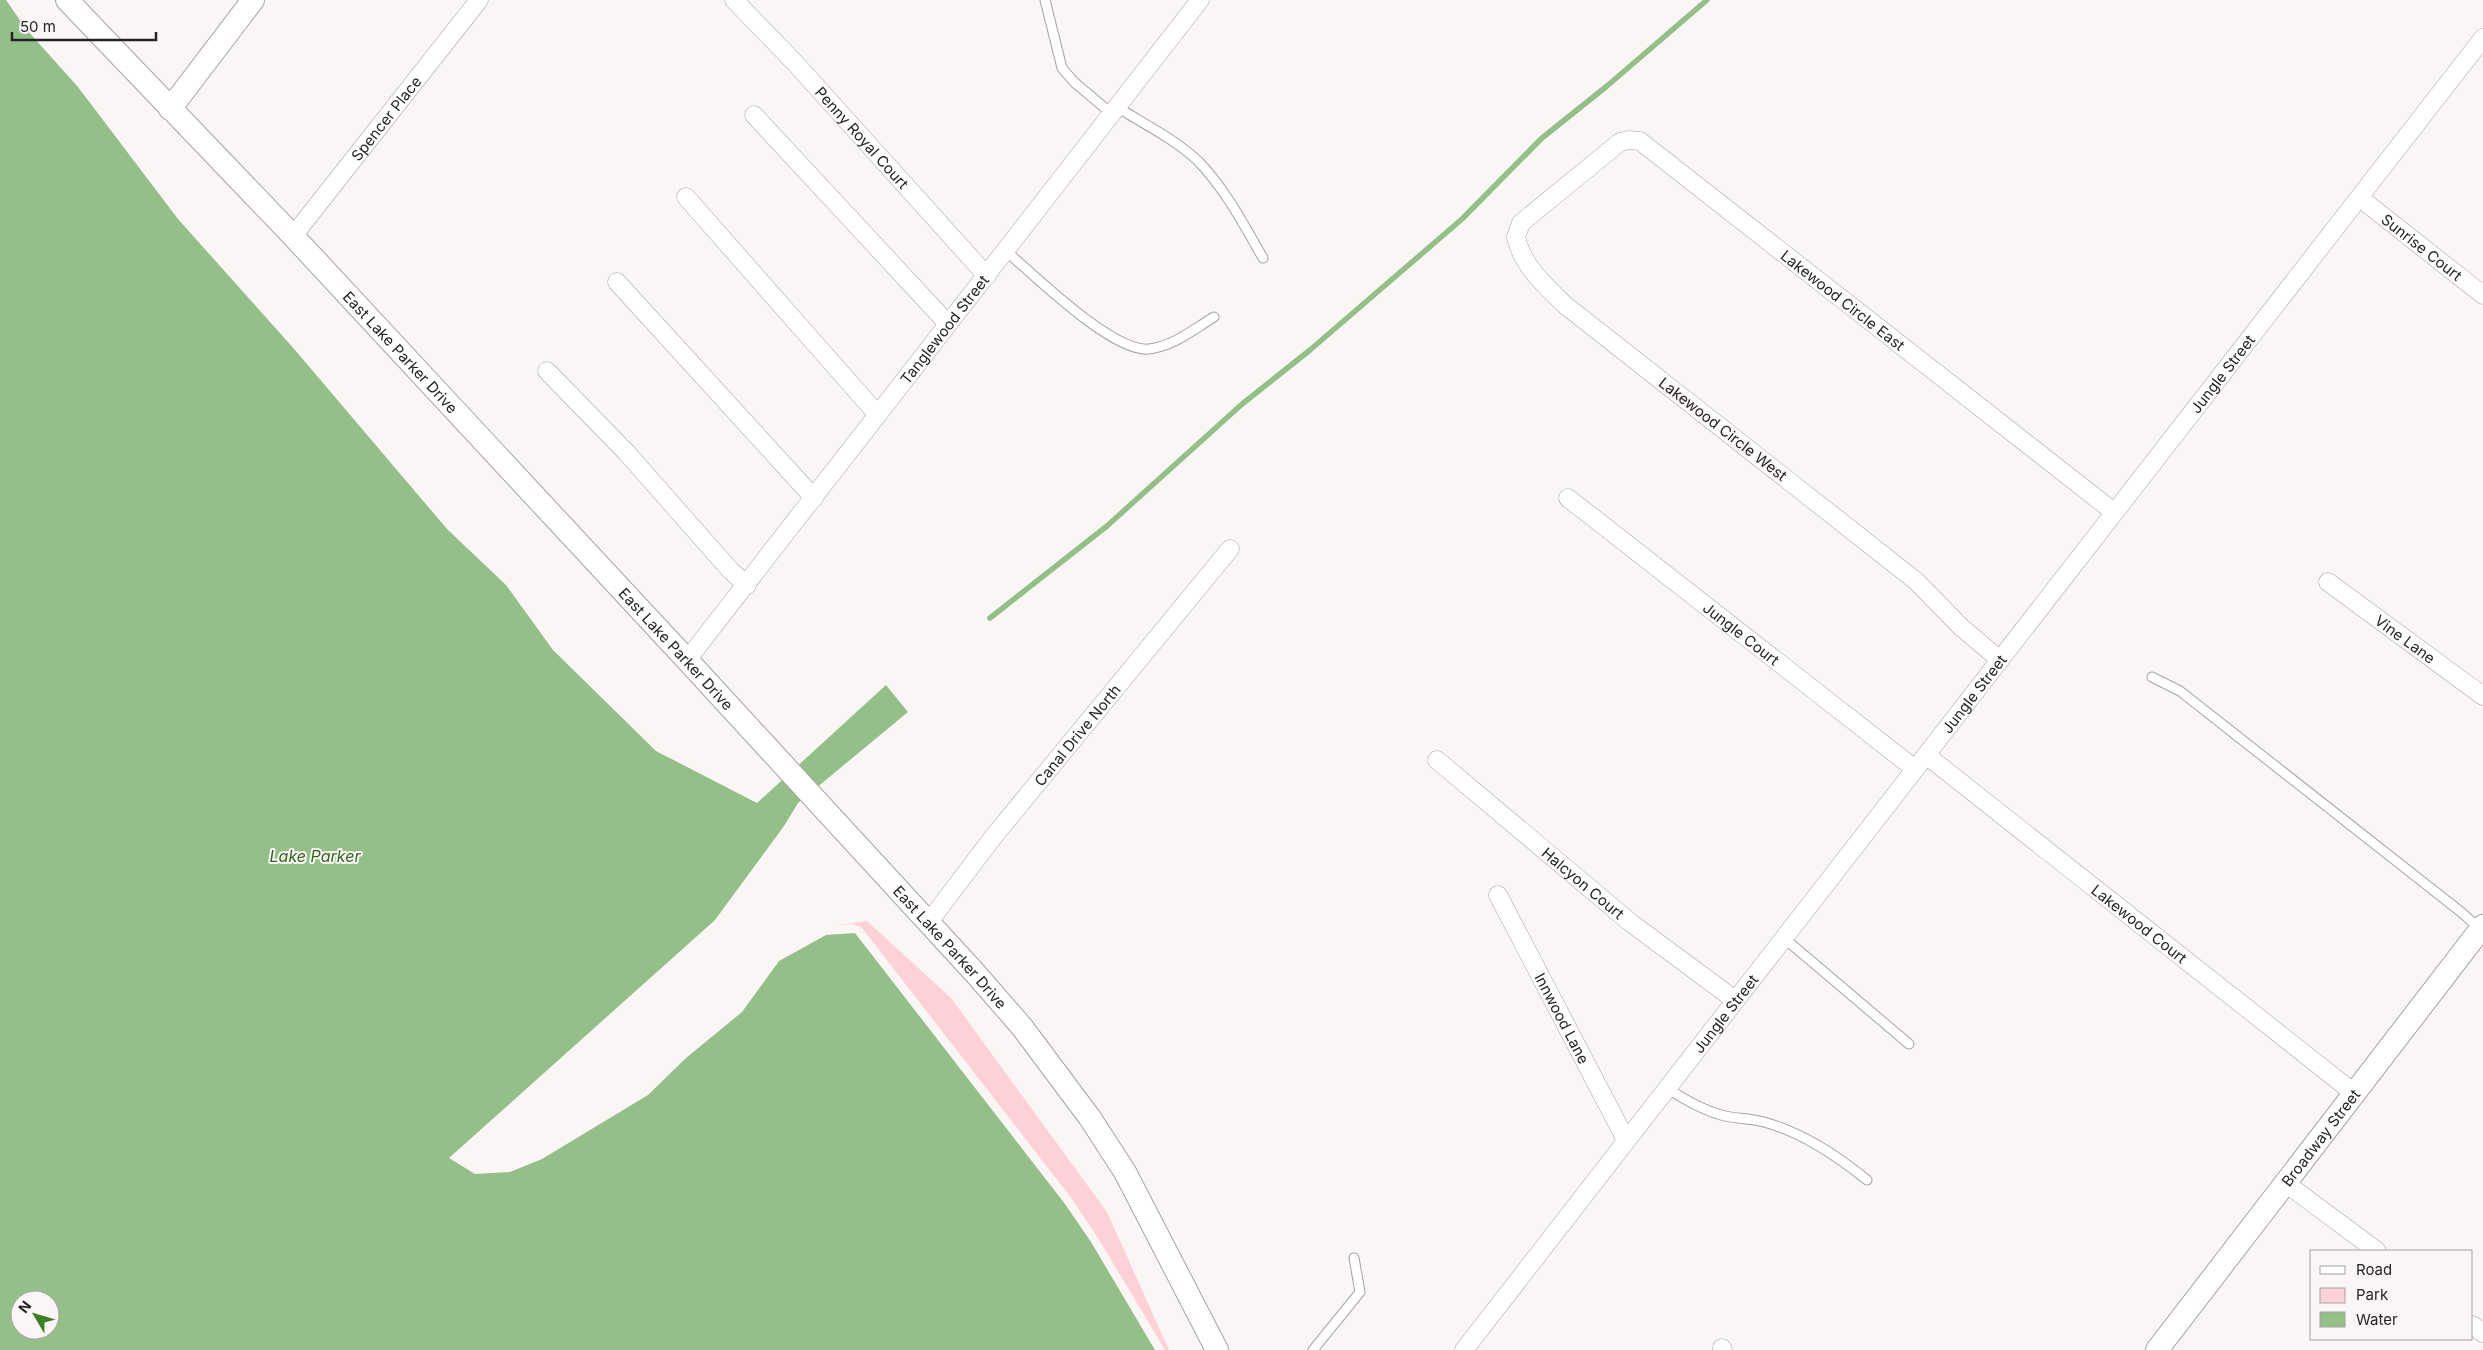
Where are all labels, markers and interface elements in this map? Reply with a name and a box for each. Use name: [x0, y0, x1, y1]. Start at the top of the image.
scale bar: [12, 10, 156, 42]
text: 50 m: [20, 17, 56, 36]
street label: Spencer Place: [347, 72, 425, 164]
street label: Penny Royal Court: [811, 82, 913, 193]
street label: Sunrise Court: [2378, 209, 2466, 285]
street label: Lakewood Circle East: [1777, 246, 1909, 354]
street label: Tanglewood Street: [896, 271, 993, 388]
street label: East Lake Parker Drive: [339, 287, 462, 417]
street label: Jungle Street: [2186, 331, 2259, 417]
street label: Lakewood Circle West: [1655, 373, 1791, 485]
street label: East Lake Parker Drive: [615, 584, 738, 714]
street label: Jungle Court: [1699, 598, 1783, 669]
street label: Vine Lane: [2371, 610, 2439, 667]
street label: Jungle Street: [1937, 650, 2010, 737]
street label: Canal Drive North: [1030, 680, 1124, 790]
street label: Halcyon Court: [1538, 843, 1628, 923]
water label: Lake Parker: [270, 846, 361, 866]
street label: Lakewood Court: [2088, 880, 2191, 967]
street label: East Lake Parker Drive: [890, 881, 1011, 1013]
street label: Innwood Lane: [1531, 970, 1594, 1067]
street label: Jungle Street: [1689, 970, 1762, 1057]
street label: Broadway Street: [2277, 1085, 2364, 1190]
legend: [2310, 1250, 2473, 1340]
text: Road: [2356, 1260, 2392, 1279]
text: Park: [2356, 1285, 2389, 1304]
north arrow: [10, 1290, 60, 1340]
text: N: [14, 1297, 34, 1316]
text: Water: [2356, 1310, 2398, 1329]

